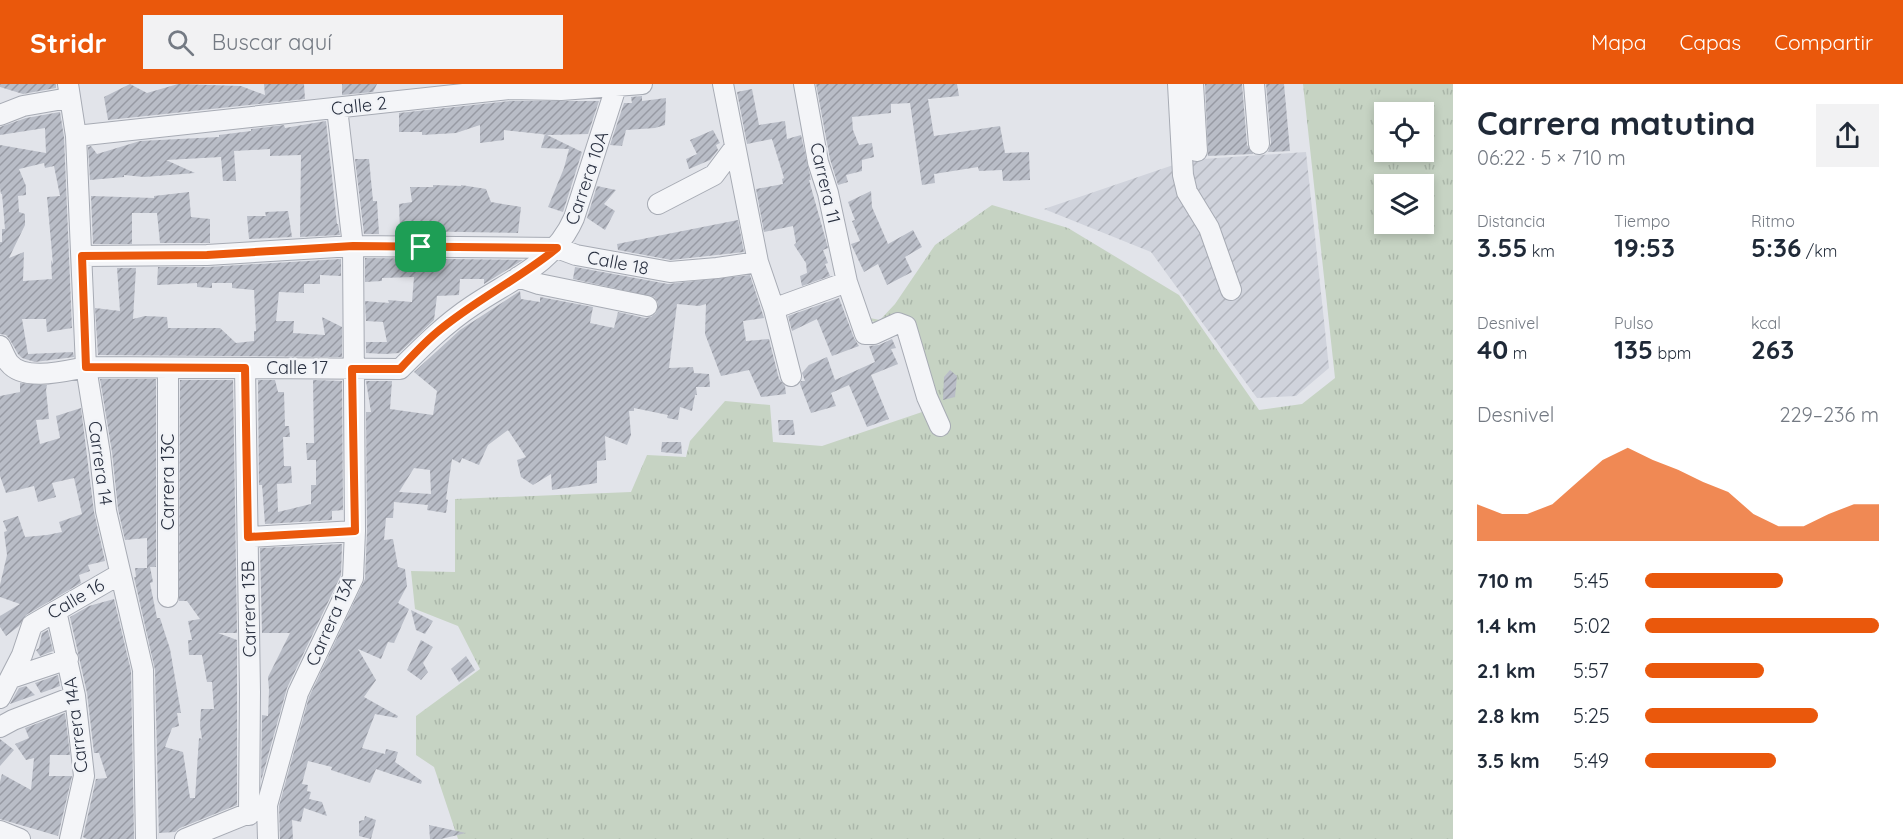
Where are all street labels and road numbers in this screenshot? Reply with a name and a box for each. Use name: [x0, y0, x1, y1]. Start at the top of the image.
street label: Calle 2: [330, 91, 388, 120]
street label: Carrera 10A: [560, 128, 613, 228]
street label: Carrera 11: [805, 140, 846, 225]
street label: Calle 18: [585, 245, 651, 280]
street label: Calle 17: [266, 356, 328, 379]
street label: Carrera 14: [83, 419, 118, 506]
street label: Carrera 13C: [156, 433, 179, 530]
street label: Carrera 13B: [236, 560, 261, 658]
street label: Carrera 13A: [300, 572, 361, 670]
street label: Calle 16: [43, 573, 109, 624]
street label: Carrera 14A: [58, 675, 93, 774]

